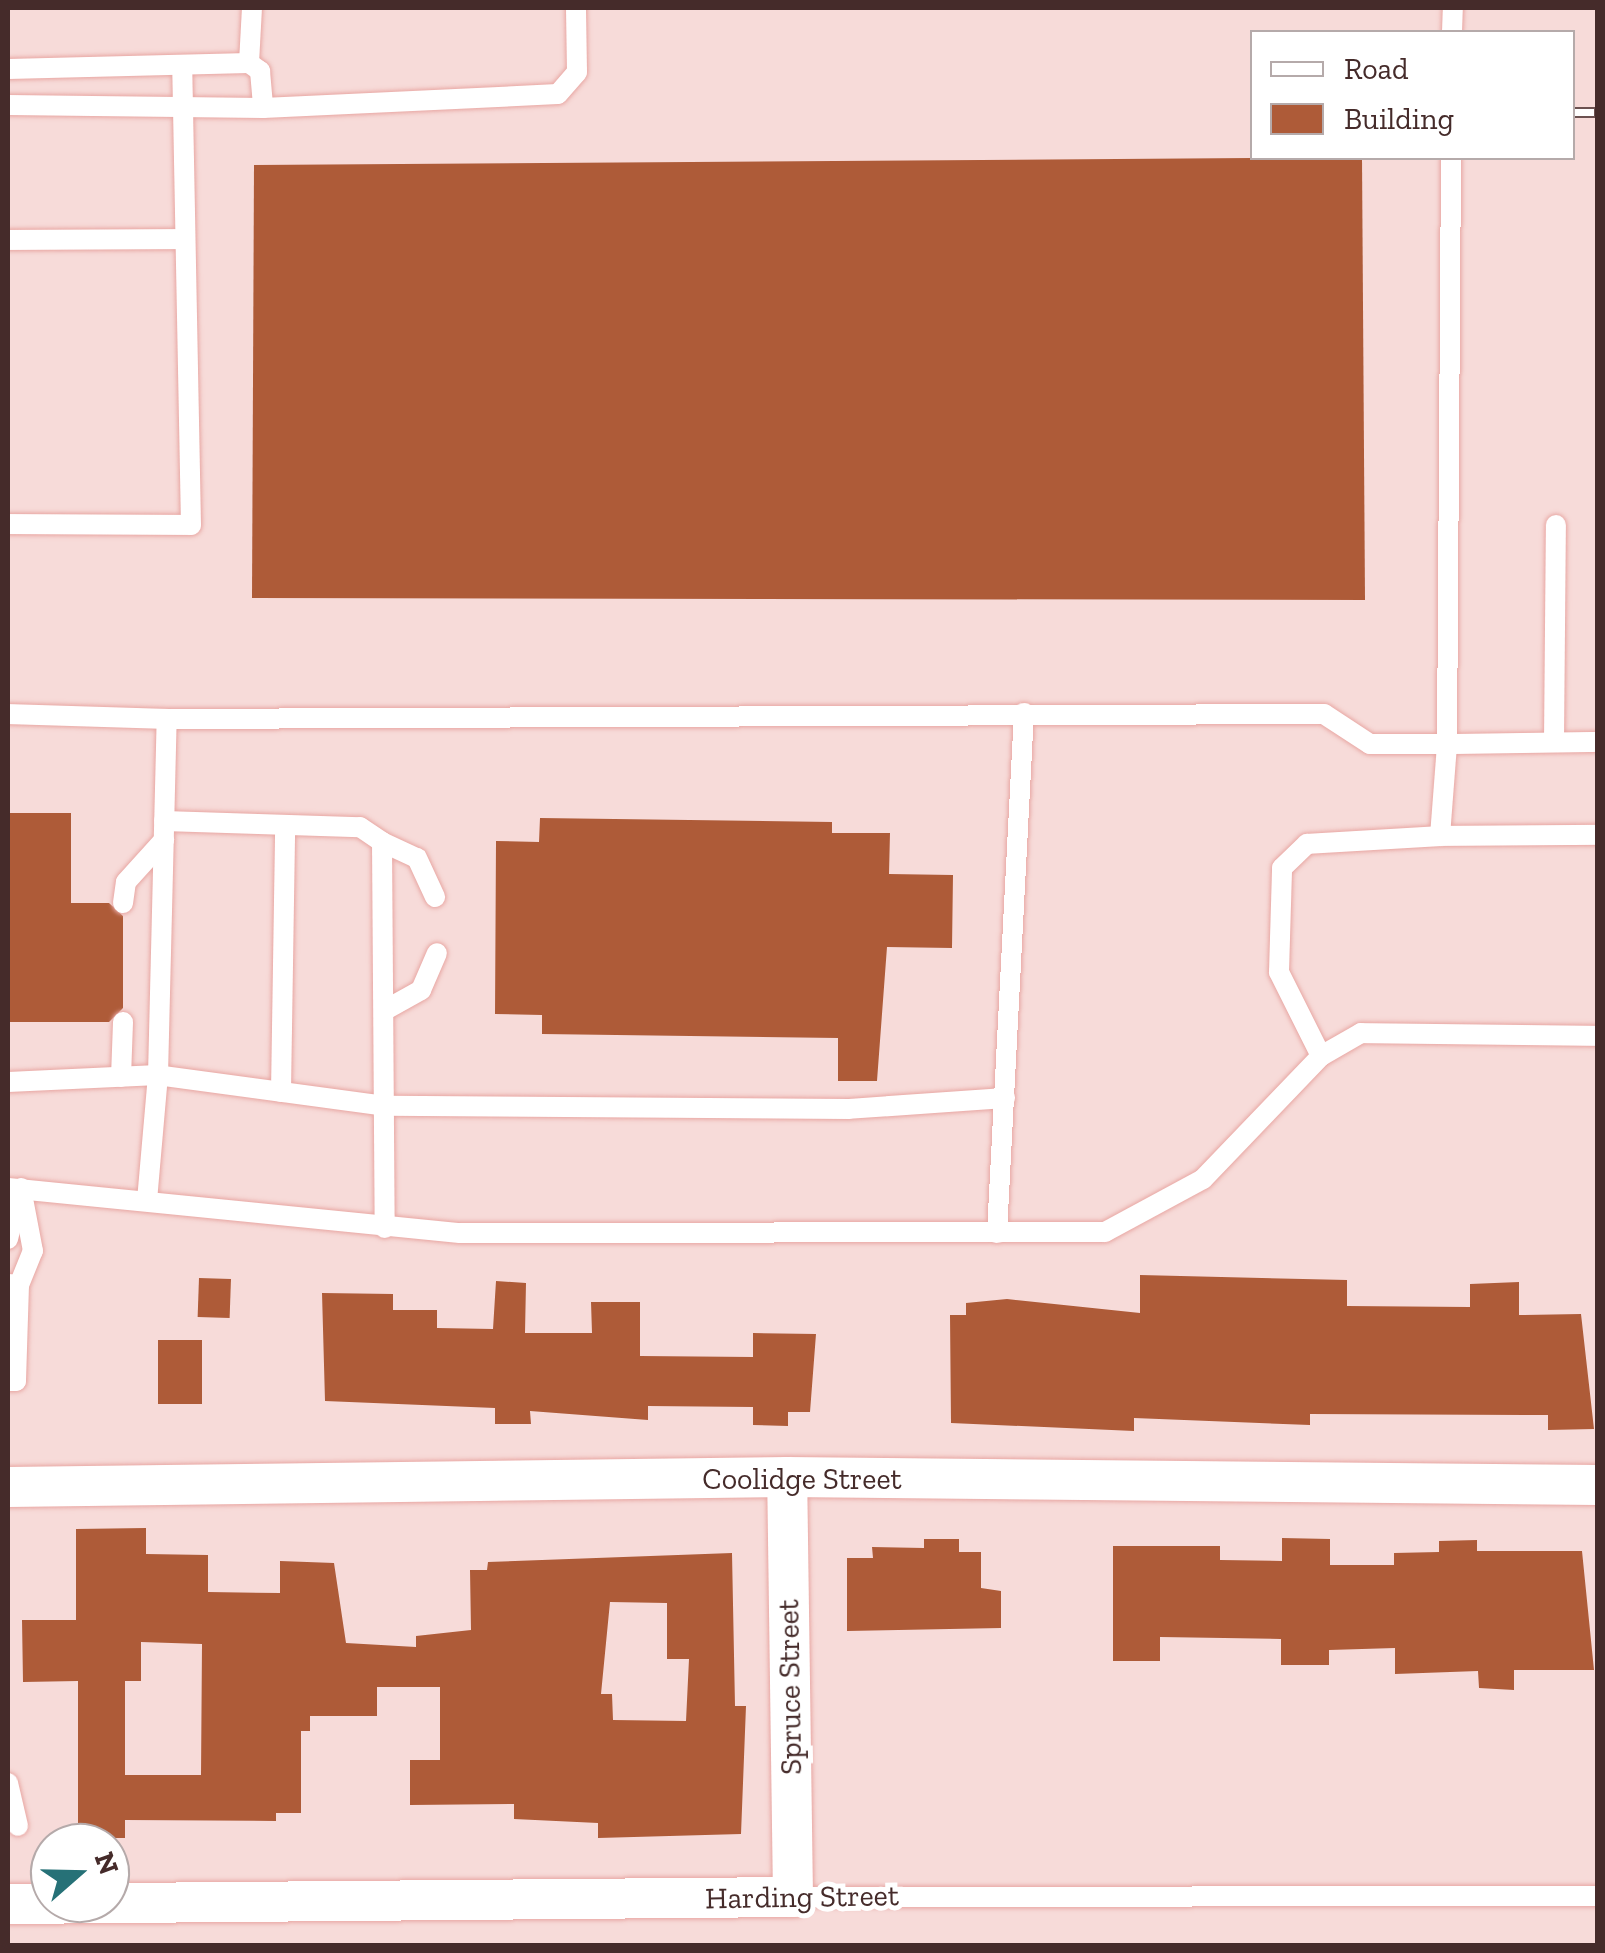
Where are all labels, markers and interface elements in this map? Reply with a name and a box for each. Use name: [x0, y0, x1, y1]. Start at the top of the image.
legend: [1250, 30, 1575, 160]
text: Road: [1344, 51, 1409, 87]
text: Building: [1344, 101, 1454, 137]
street label: Coolidge Street: [702, 1461, 902, 1497]
street label: Spruce Street: [770, 1599, 810, 1775]
north arrow: [30, 1823, 130, 1923]
text: N: [88, 1848, 126, 1879]
street label: Harding Street: [705, 1877, 899, 1917]

